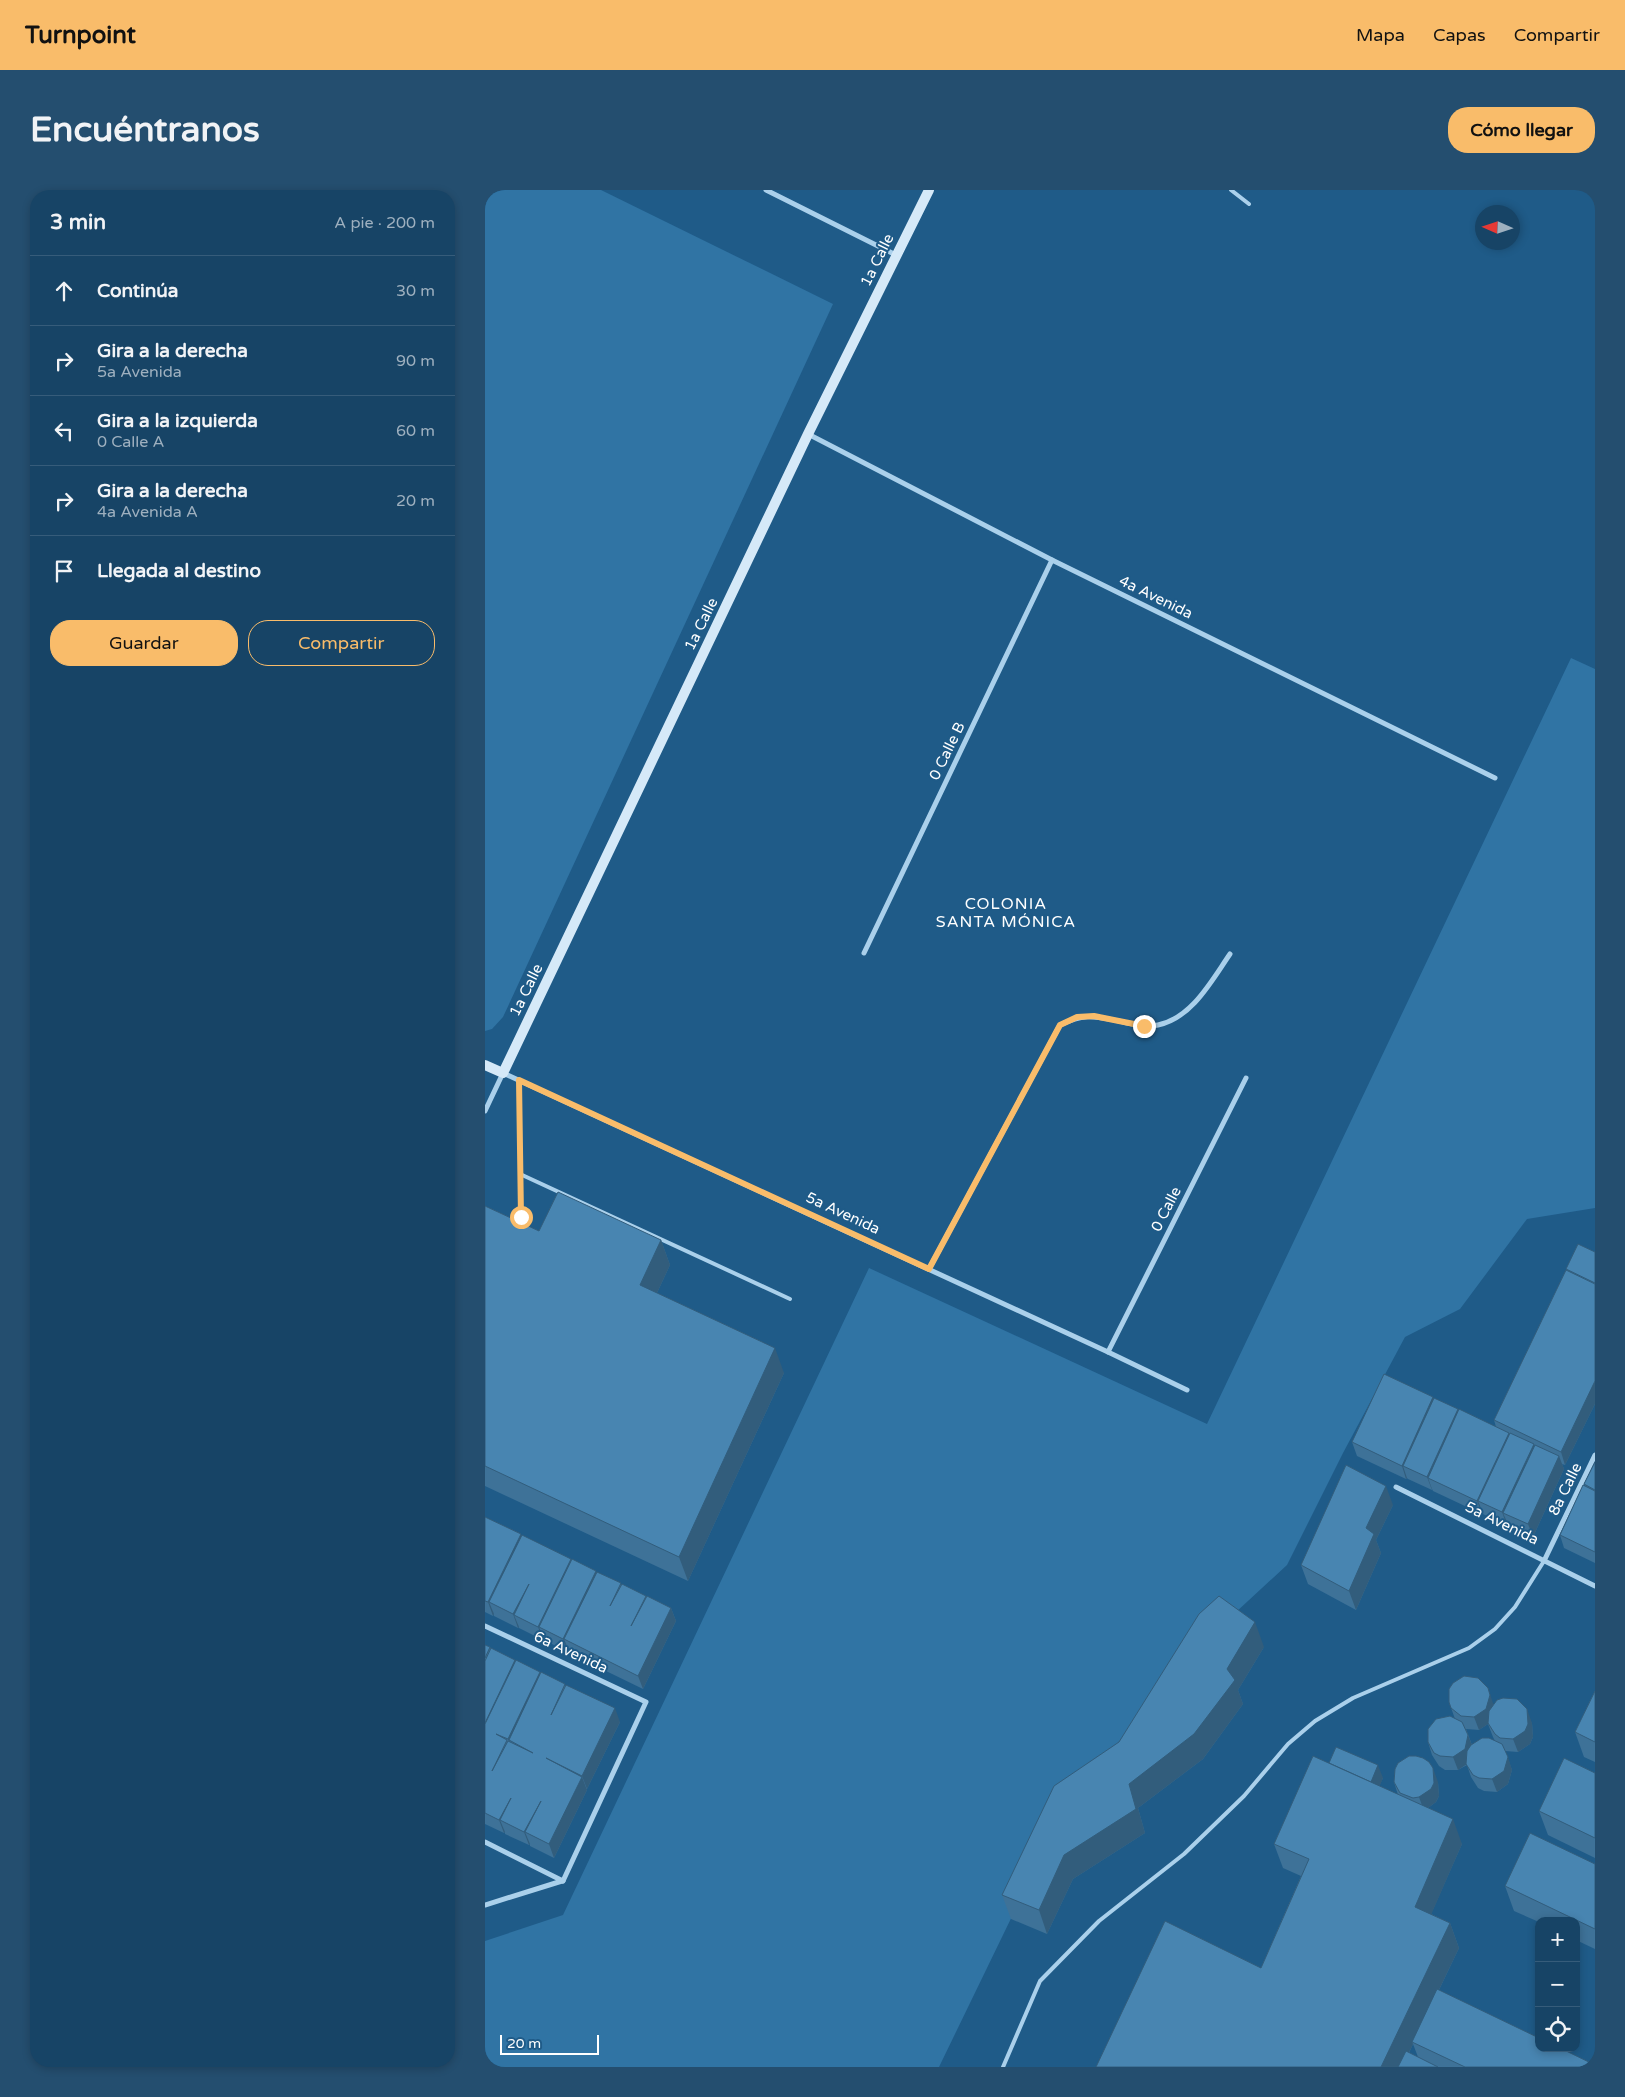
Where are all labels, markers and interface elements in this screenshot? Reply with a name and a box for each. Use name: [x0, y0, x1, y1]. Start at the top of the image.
text: Turnpoint: [25, 21, 136, 50]
text: Mapa: [1356, 24, 1405, 46]
text: Capas: [1433, 24, 1486, 46]
text: Compartir: [1514, 24, 1600, 46]
button: Cómo llegar: [1448, 107, 1595, 153]
text: Encuéntranos: [30, 109, 260, 151]
north arrow: [1475, 205, 1520, 250]
text: 3 min: [50, 210, 106, 235]
text: A pie · 200 m: [334, 213, 435, 233]
street label: 1a Calle: [857, 231, 897, 289]
icon: ahead: [50, 277, 78, 305]
text: Continúa: [97, 280, 179, 302]
text: 30 m: [396, 281, 435, 301]
text: Gira a la derecha: [97, 340, 248, 362]
icon: right: [50, 347, 78, 375]
text: 90 m: [396, 351, 435, 371]
text: 5a Avenida: [97, 362, 182, 382]
text: Gira a la izquierda: [97, 410, 258, 432]
icon: left: [50, 417, 78, 445]
text: 60 m: [396, 421, 435, 441]
text: 0 Calle A: [97, 432, 164, 452]
text: Gira a la derecha: [97, 480, 248, 502]
icon: right: [50, 487, 78, 515]
text: 20 m: [396, 491, 435, 511]
text: 4a Avenida A: [97, 502, 198, 522]
icon: arrive: [50, 557, 78, 585]
text: Llegada al destino: [97, 560, 261, 582]
street label: 4a Avenida: [1116, 571, 1196, 623]
street label: 1a Calle: [681, 595, 721, 653]
button: Guardar: [50, 620, 238, 666]
button: Compartir: [248, 620, 435, 666]
street label: 0 Calle B: [925, 719, 969, 783]
district label: COLONIA SANTA MÓNICA: [936, 894, 1076, 932]
street label: 1a Calle: [506, 961, 546, 1019]
route end: [1133, 1015, 1156, 1038]
street label: 0 Calle: [1147, 1183, 1185, 1235]
street label: 5a Avenida: [803, 1188, 883, 1238]
route start: [510, 1206, 533, 1229]
street label: 8a Calle: [1545, 1460, 1585, 1518]
street label: 5a Avenida: [1462, 1497, 1542, 1549]
street label: 6a Avenida: [531, 1627, 611, 1677]
map controls: [1535, 1917, 1580, 2052]
button: +: [1535, 1917, 1580, 1962]
button: −: [1535, 1962, 1580, 2007]
button: locate: [1535, 2007, 1580, 2052]
scale bar: [500, 2032, 599, 2055]
text: 20 m: [507, 2035, 541, 2052]

